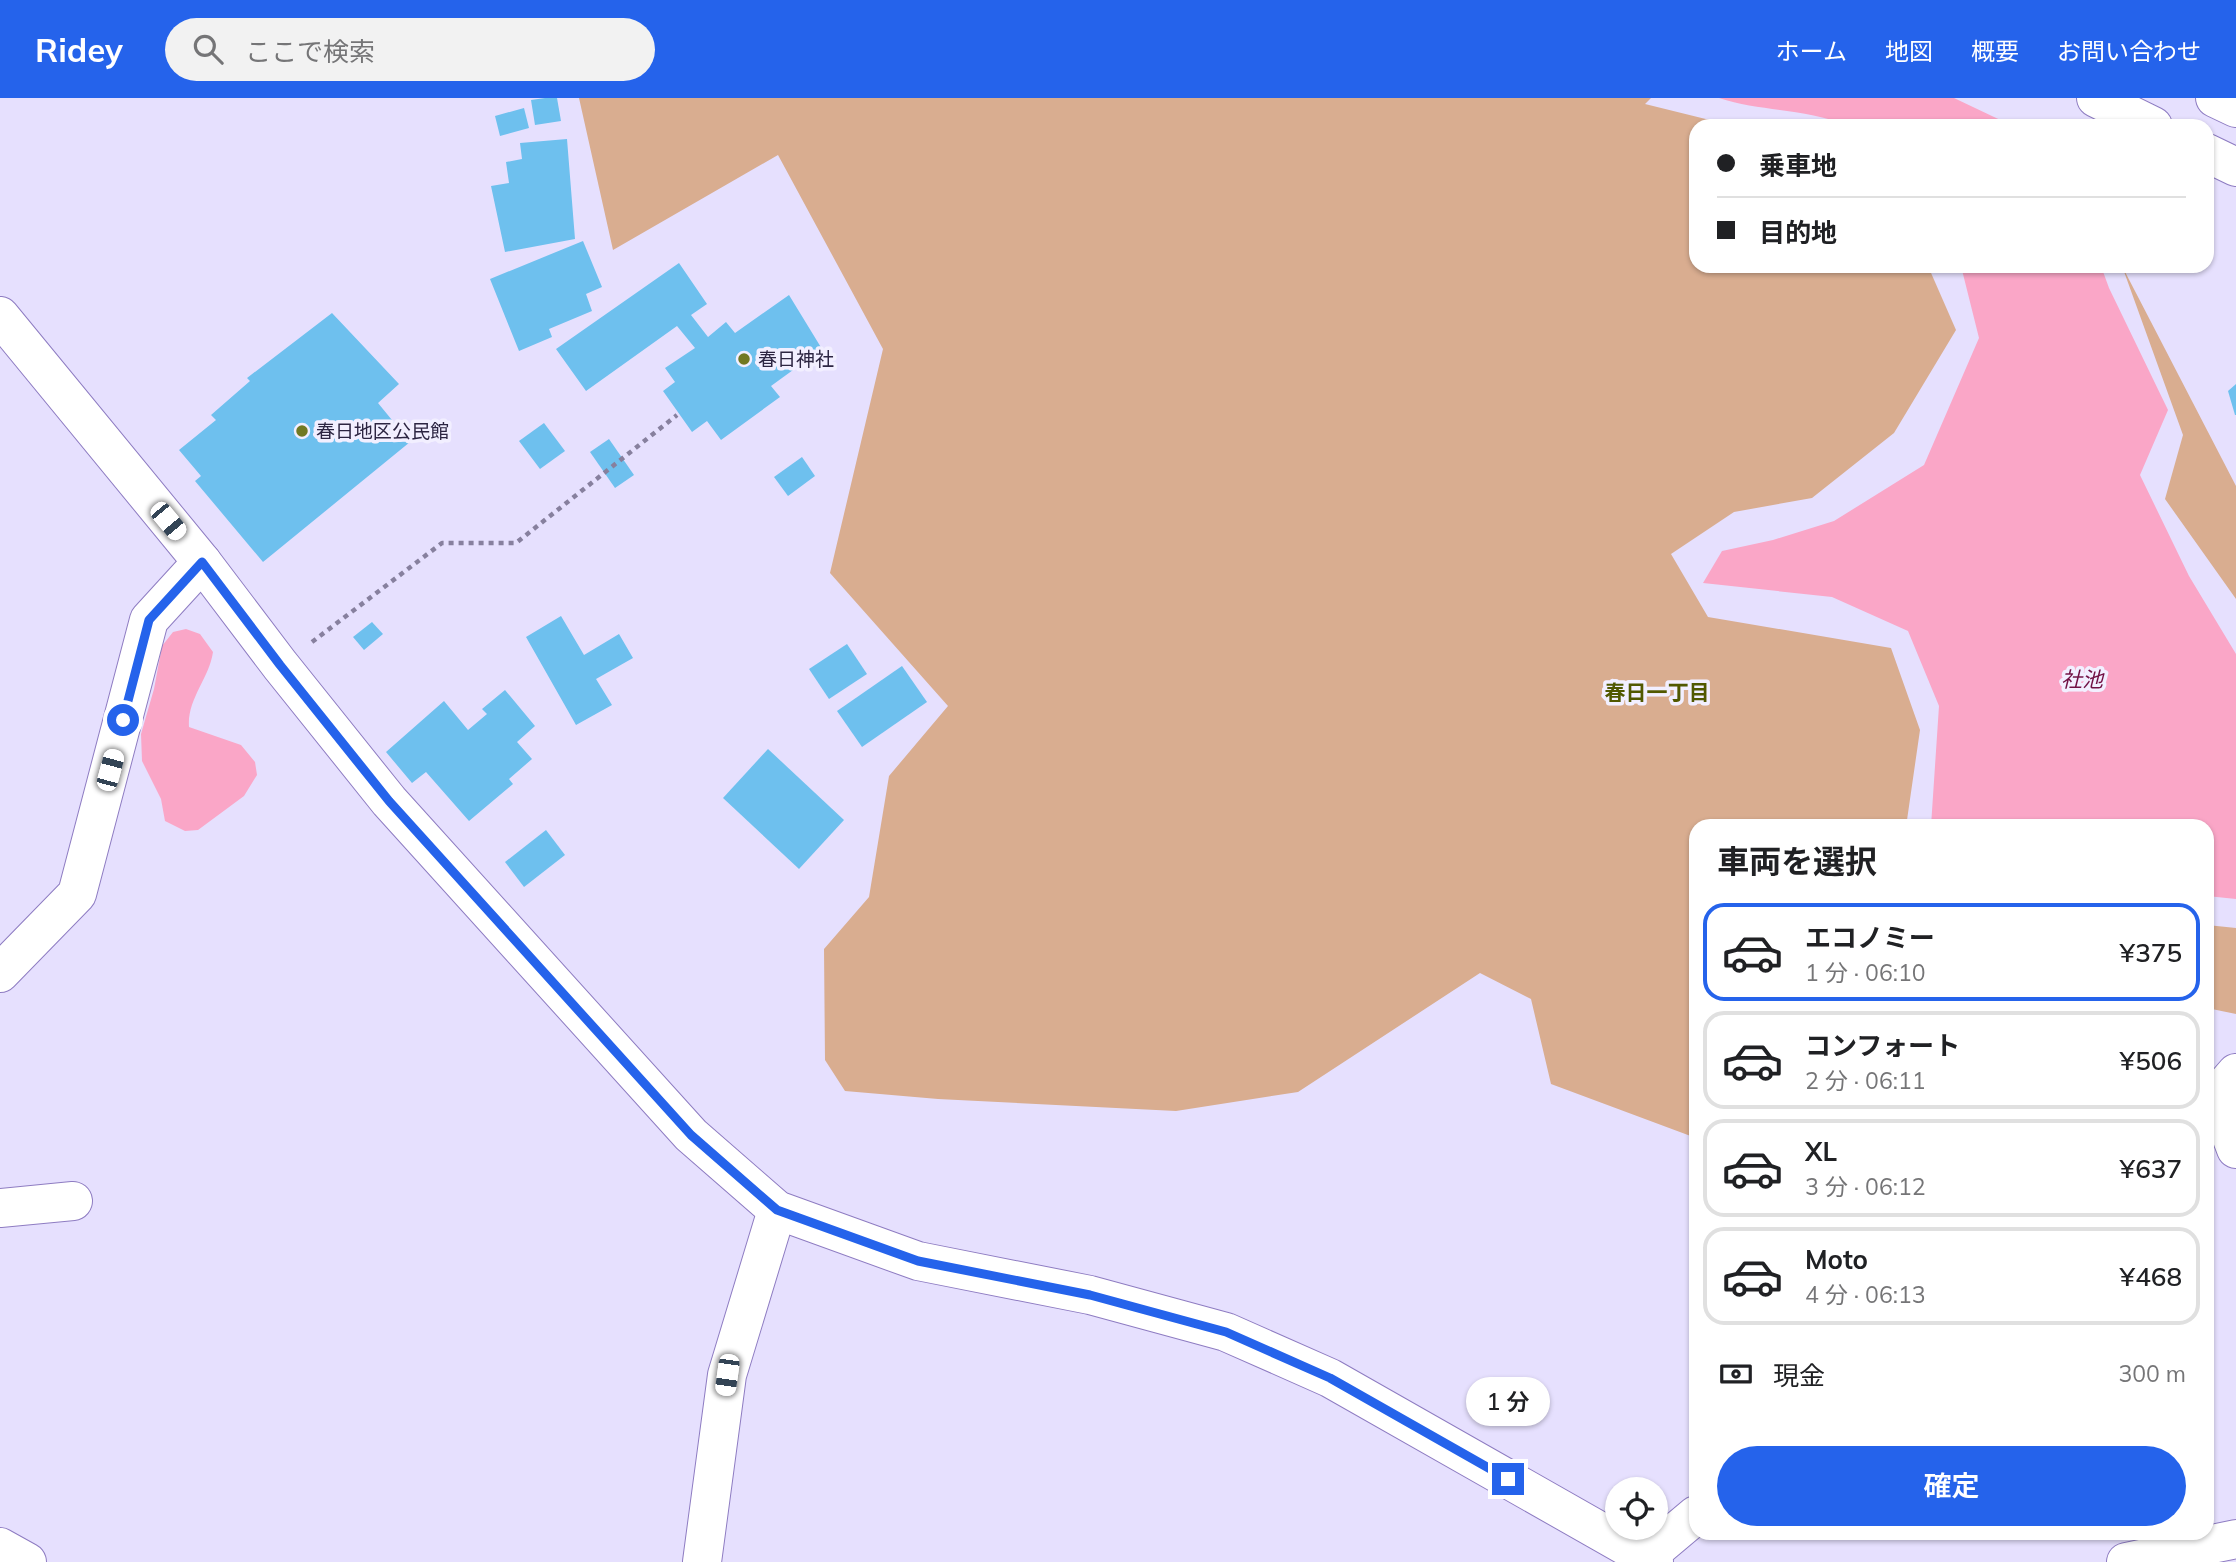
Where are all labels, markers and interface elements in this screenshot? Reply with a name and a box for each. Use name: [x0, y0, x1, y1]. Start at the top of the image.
search box: [165, 18, 655, 81]
text: Ridey: [35, 29, 123, 70]
icon: search: [189, 30, 227, 68]
text: ここで検索: [245, 35, 375, 68]
text: ホーム: [1776, 36, 1847, 66]
text: 地図: [1885, 36, 1933, 66]
text: 概要: [1971, 36, 2019, 66]
text: お問い合わせ: [2057, 36, 2201, 66]
text: 乗車地: [1759, 149, 1837, 182]
text: 目的地: [1759, 216, 1837, 249]
place label: 春日神社: [758, 347, 834, 371]
marker: 春日神社: [736, 351, 752, 367]
place label: 春日地区公民館: [316, 419, 449, 443]
marker: 春日地区公民館: [294, 423, 310, 439]
car: [147, 498, 190, 544]
water label: 社池: [2061, 666, 2105, 692]
district label: 春日一丁目: [1605, 679, 1710, 705]
route start: [107, 704, 139, 736]
car: [95, 747, 126, 793]
text: 車両を選択: [1717, 841, 1877, 881]
icon: car: [1721, 921, 1784, 984]
text: エコノミー: [1805, 921, 1935, 954]
text: ¥375: [2120, 936, 2182, 969]
text: 1 分 · 06:10: [1805, 958, 1926, 987]
icon: car: [1721, 1029, 1784, 1092]
text: コンフォート: [1805, 1029, 1960, 1062]
text: ¥506: [2120, 1044, 2182, 1077]
text: 2 分 · 06:11: [1805, 1066, 1926, 1095]
text: XL: [1805, 1135, 1837, 1168]
icon: car: [1721, 1137, 1784, 1200]
text: ¥637: [2120, 1152, 2182, 1185]
text: 3 分 · 06:12: [1805, 1172, 1926, 1201]
text: Moto: [1805, 1243, 1868, 1276]
icon: car: [1721, 1245, 1784, 1308]
text: ¥468: [2120, 1260, 2182, 1293]
text: 4 分 · 06:13: [1805, 1280, 1926, 1309]
car: [714, 1353, 741, 1397]
icon: cash: [1717, 1355, 1755, 1393]
text: 現金: [1773, 1359, 1825, 1392]
text: 300 m: [2118, 1359, 2186, 1388]
callout: 1 分: [1466, 1378, 1550, 1426]
text: 1 分: [1487, 1387, 1529, 1416]
button: 確定: [1717, 1446, 2186, 1526]
route end: [1492, 1463, 1524, 1495]
map controls: [1605, 1477, 1668, 1540]
button: locate: [1605, 1477, 1668, 1540]

